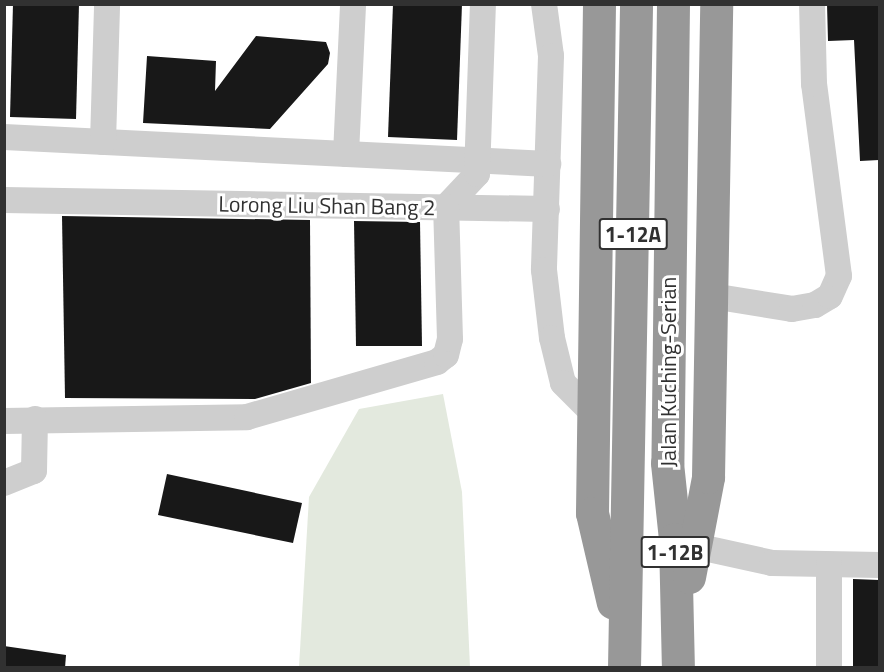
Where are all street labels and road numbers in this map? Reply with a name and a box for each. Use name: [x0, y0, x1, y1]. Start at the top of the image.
street label: Lorong Liu Shan Bang 2: [218, 191, 436, 221]
road number: 1-12A: [598, 216, 668, 252]
street label: Jalan Kuching-Serian: [656, 277, 682, 467]
road number: 1-12B: [640, 534, 710, 570]

